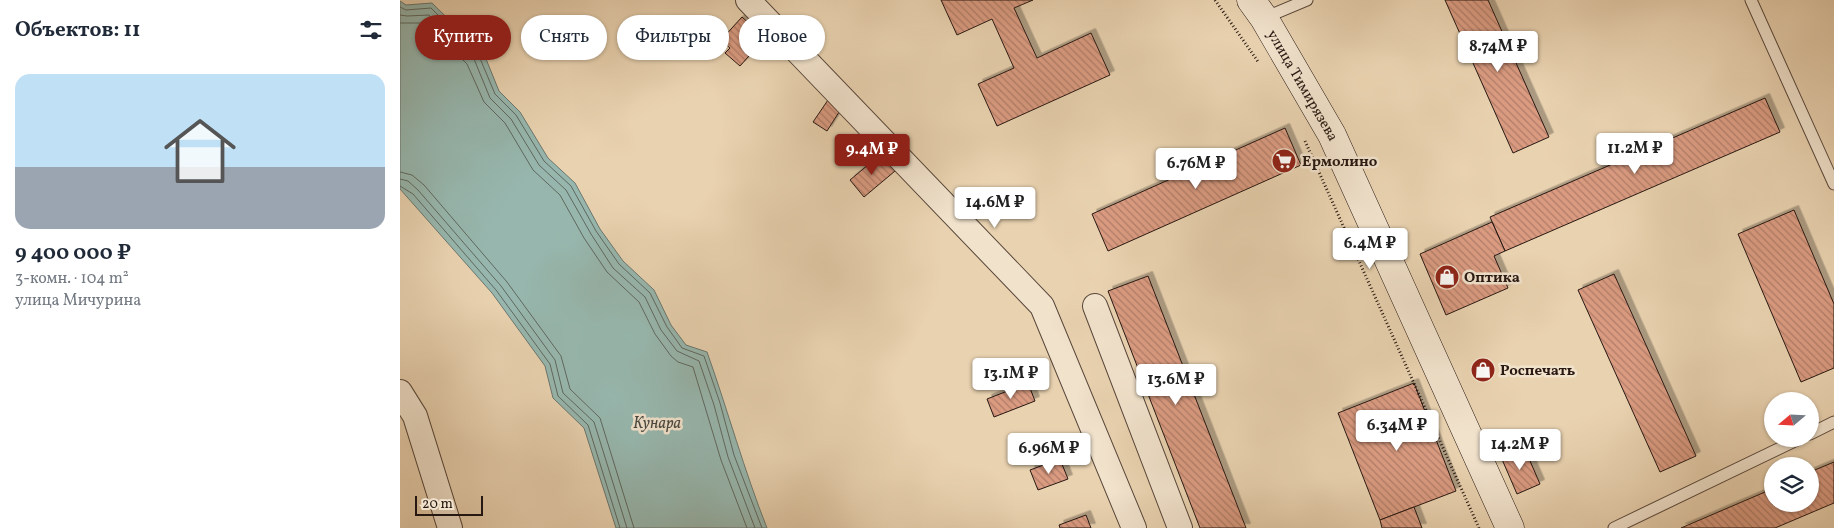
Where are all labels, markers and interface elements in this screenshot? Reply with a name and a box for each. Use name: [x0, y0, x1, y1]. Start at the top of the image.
chip: Купить: [415, 15, 511, 60]
chip: Снять: [521, 15, 607, 60]
chip: Фильтры: [617, 15, 729, 60]
chip: Новое: [739, 15, 825, 60]
text: Объектов: 11: [15, 16, 141, 45]
icon: filters: [357, 16, 385, 44]
street label: улица Тимирязева: [1261, 26, 1342, 145]
pin: 8.74M ₽: [1452, 30, 1544, 73]
text: 8.74M ₽: [1469, 36, 1527, 58]
icon: home: [155, 106, 245, 196]
pin: 11.2M ₽: [1589, 132, 1681, 175]
pin: 9.4M ₽: [831, 134, 913, 176]
text: 11.2M ₽: [1607, 138, 1663, 160]
text: 9.4M ₽: [846, 139, 898, 161]
pin: 6.76M ₽: [1150, 148, 1242, 190]
supermarket icon: Ермолино: [1271, 148, 1297, 174]
place label: Ермолино: [1302, 152, 1378, 173]
text: 6.76M ₽: [1167, 153, 1225, 175]
pin: 14.6M ₽: [949, 186, 1041, 229]
text: 14.6M ₽: [965, 192, 1025, 214]
pin: 6.4M ₽: [1329, 228, 1411, 270]
text: 6.4M ₽: [1344, 233, 1396, 255]
text: 9 400 000 ₽: [15, 239, 131, 268]
shop icon: Оптика: [1434, 264, 1460, 290]
text: 3-комн. · 104 m²: [15, 268, 129, 290]
place label: Оптика: [1464, 268, 1520, 289]
text: улица Мичурина: [15, 290, 141, 312]
shop icon: Роспечать: [1470, 357, 1496, 383]
pin: 13.1M ₽: [965, 358, 1057, 400]
place label: Роспечать: [1500, 361, 1576, 382]
text: 13.1M ₽: [983, 363, 1039, 385]
pin: 13.6M ₽: [1130, 364, 1222, 406]
text: 13.6M ₽: [1147, 369, 1205, 391]
north arrow: [1764, 392, 1819, 448]
map controls: [1764, 392, 1819, 512]
pin: 6.34M ₽: [1351, 410, 1443, 452]
water label: Кунара: [633, 413, 681, 435]
text: 6.34M ₽: [1367, 415, 1427, 437]
pin: 14.2M ₽: [1474, 428, 1566, 471]
pin: 6.96M ₽: [1003, 432, 1095, 475]
text: 14.2M ₽: [1491, 434, 1549, 456]
text: 6.96M ₽: [1019, 438, 1079, 460]
button: layers: [1764, 457, 1819, 512]
scale bar: [415, 493, 482, 516]
text: 20 m: [422, 495, 453, 514]

